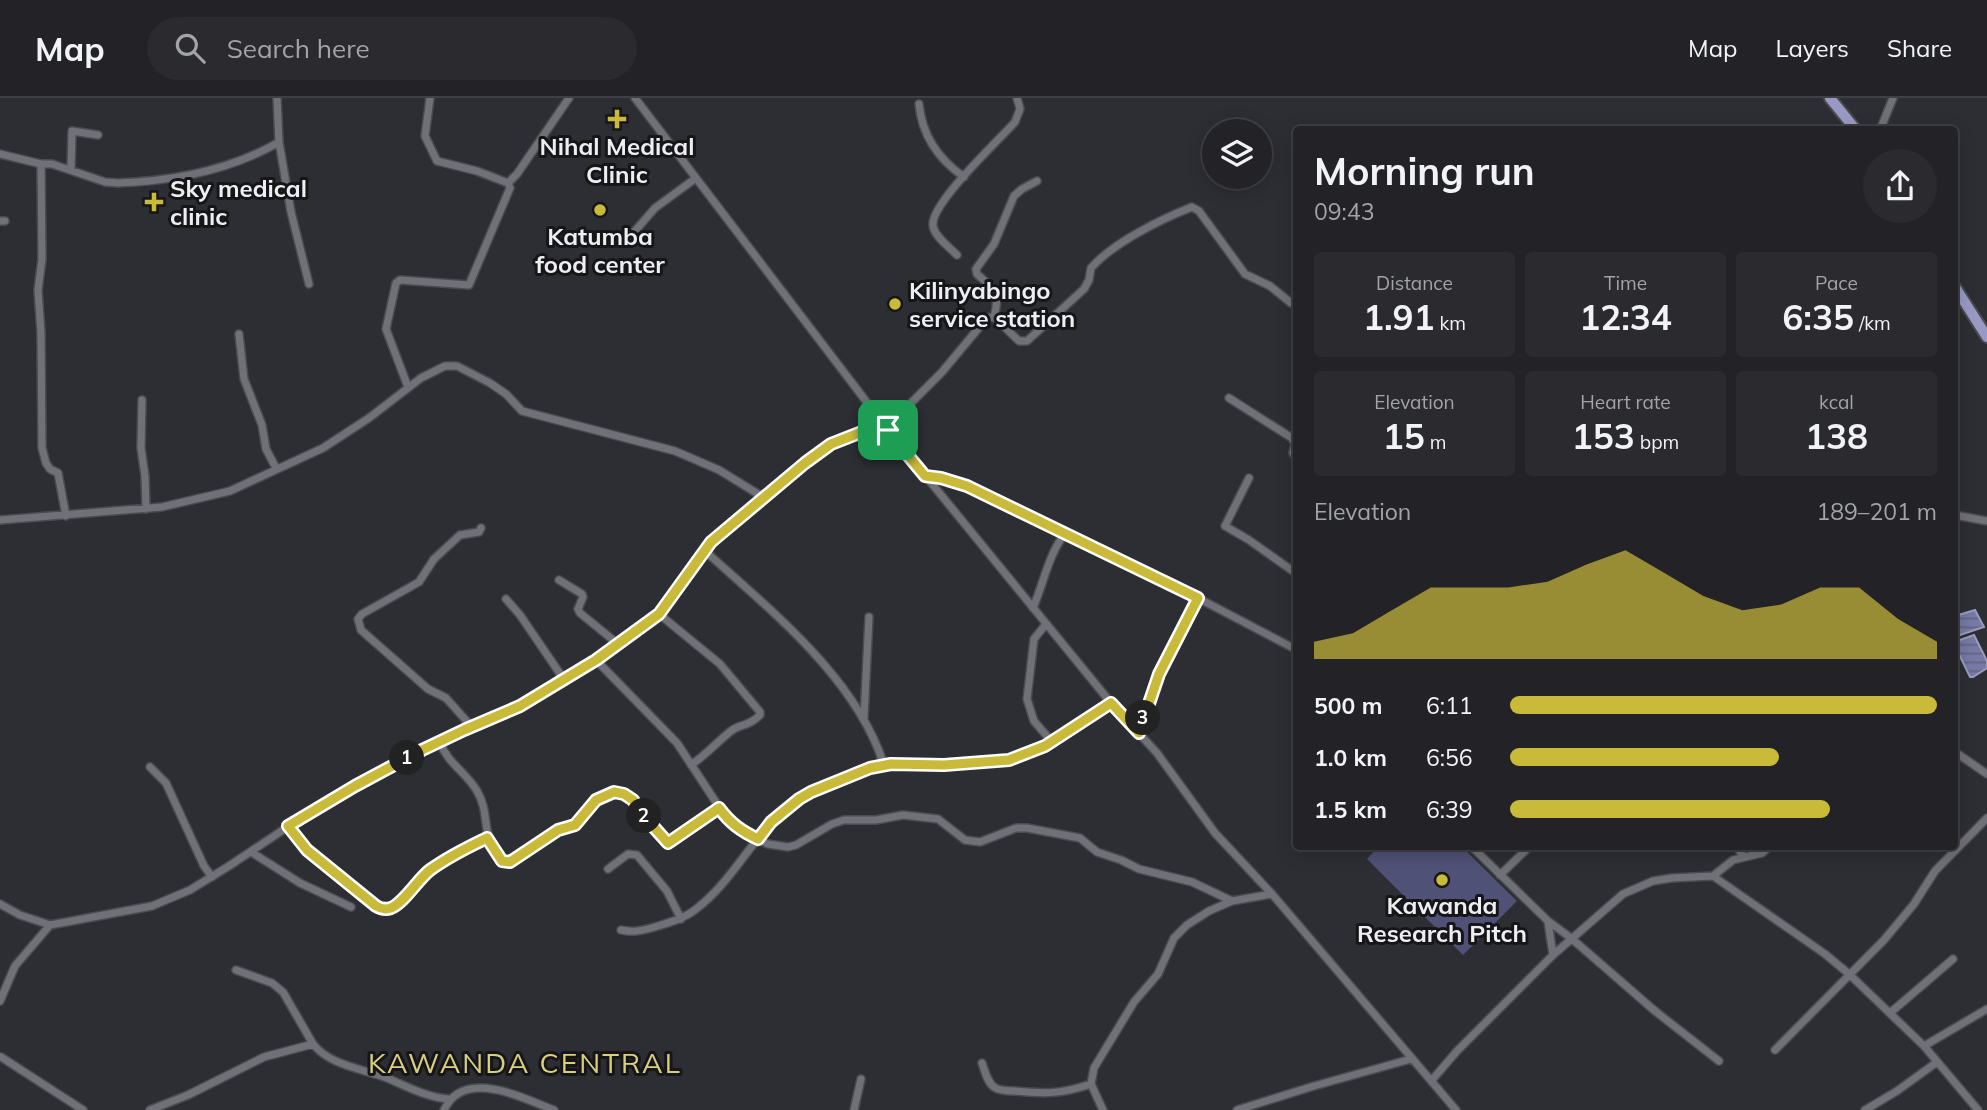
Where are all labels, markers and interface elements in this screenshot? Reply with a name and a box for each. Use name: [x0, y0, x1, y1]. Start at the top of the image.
search box: [147, 17, 637, 80]
text: Map: [35, 28, 105, 69]
icon: search: [171, 29, 209, 67]
text: Search here: [227, 32, 370, 65]
text: Map: [1688, 33, 1737, 63]
text: Layers: [1775, 33, 1849, 63]
text: Share: [1887, 33, 1952, 63]
marker: Nihal Medical Clinic: [607, 109, 627, 129]
map controls: [1202, 119, 1272, 189]
button: layers: [1202, 119, 1272, 189]
place label: Nihal Medical Clinic: [540, 131, 694, 189]
text: Morning run: [1314, 147, 1535, 195]
button: share: [1863, 149, 1937, 223]
place label: Sky medical clinic: [170, 173, 307, 231]
marker: Sky medical clinic: [144, 192, 164, 212]
text: 09:43: [1314, 197, 1374, 226]
marker: Katumba food center: [592, 202, 608, 218]
place label: Katumba food center: [535, 221, 665, 279]
text: Distance: [1376, 271, 1453, 295]
text: Time: [1604, 271, 1647, 295]
text: Pace: [1815, 271, 1858, 295]
place label: Kilinyabingo service station: [909, 275, 1075, 333]
text: 1.91: [1363, 295, 1435, 339]
text: 12:34: [1579, 295, 1672, 339]
text: 6:35: [1782, 295, 1854, 339]
marker: Kilinyabingo service station: [887, 296, 903, 312]
text: km: [1435, 311, 1466, 335]
text: /km: [1854, 311, 1891, 335]
text: Elevation: [1374, 390, 1455, 414]
text: Heart rate: [1580, 390, 1671, 414]
text: kcal: [1819, 390, 1854, 414]
pin: [858, 400, 918, 460]
icon: arrive: [869, 411, 907, 449]
text: 15: [1383, 414, 1425, 458]
text: 153: [1572, 414, 1635, 458]
text: 138: [1805, 414, 1868, 458]
text: m: [1425, 430, 1446, 454]
text: bpm: [1635, 430, 1679, 454]
text: Elevation: [1314, 497, 1411, 526]
text: 189–201 m: [1816, 497, 1937, 526]
text: 500 m: [1314, 691, 1382, 720]
text: 6:11: [1426, 691, 1473, 720]
pin: 3: [1126, 700, 1160, 736]
text: 3: [1137, 705, 1148, 729]
pin: 1: [390, 740, 424, 776]
text: 1.0 km: [1314, 743, 1387, 772]
text: 6:56: [1426, 743, 1473, 772]
text: 1: [401, 745, 412, 769]
text: 1.5 km: [1314, 795, 1387, 824]
text: 6:39: [1426, 795, 1473, 824]
pin: 2: [626, 798, 662, 834]
text: 2: [638, 803, 649, 827]
marker: Kawanda Research Pitch: [1434, 872, 1450, 888]
place label: Kawanda Research Pitch: [1357, 890, 1527, 948]
district label: KAWANDA CENTRAL: [368, 1045, 682, 1080]

